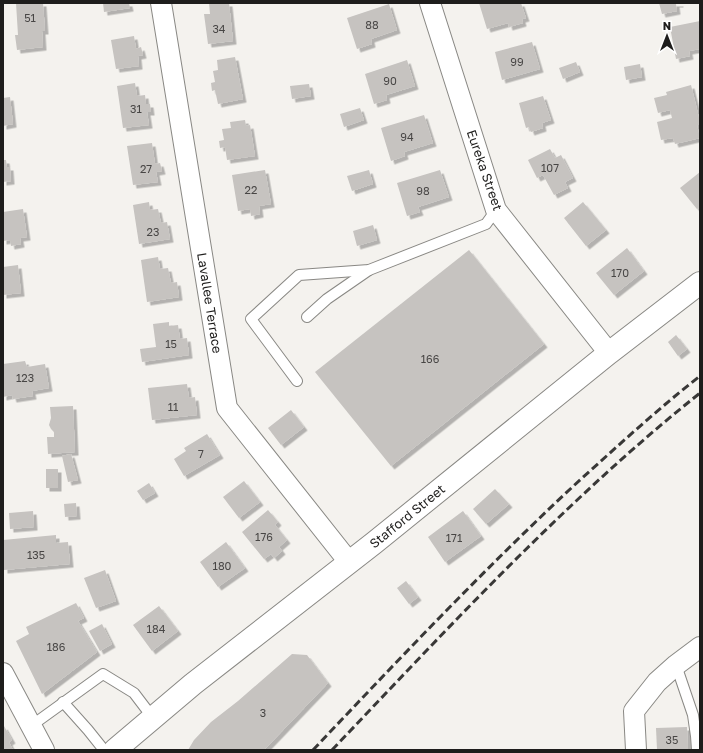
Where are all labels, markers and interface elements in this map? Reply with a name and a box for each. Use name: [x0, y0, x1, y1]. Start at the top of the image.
house number: 51: [24, 11, 36, 24]
north arrow: [647, 16, 687, 56]
house number: 88: [365, 18, 379, 31]
text: N: [663, 19, 671, 32]
house number: 34: [212, 22, 226, 35]
house number: 99: [510, 55, 524, 68]
house number: 90: [383, 74, 397, 87]
house number: 31: [130, 102, 142, 115]
street label: Eureka Street: [464, 127, 506, 213]
house number: 94: [400, 130, 414, 143]
house number: 107: [541, 161, 559, 174]
house number: 27: [140, 162, 152, 175]
house number: 22: [245, 183, 257, 196]
house number: 98: [416, 184, 430, 197]
house number: 23: [147, 225, 159, 238]
street label: Lavallee Terrace: [194, 251, 226, 355]
house number: 170: [611, 266, 629, 279]
house number: 15: [165, 337, 177, 350]
house number: 166: [421, 352, 440, 365]
house number: 123: [16, 371, 34, 384]
house number: 11: [168, 400, 178, 413]
house number: 7: [198, 447, 204, 460]
street label: Stafford Street: [366, 481, 448, 551]
house number: 176: [255, 530, 273, 543]
house number: 171: [446, 531, 462, 544]
house number: 135: [27, 548, 45, 561]
house number: 180: [213, 559, 232, 572]
house number: 184: [147, 622, 166, 635]
house number: 186: [47, 640, 66, 653]
house number: 3: [260, 706, 266, 719]
house number: 35: [666, 733, 678, 746]

